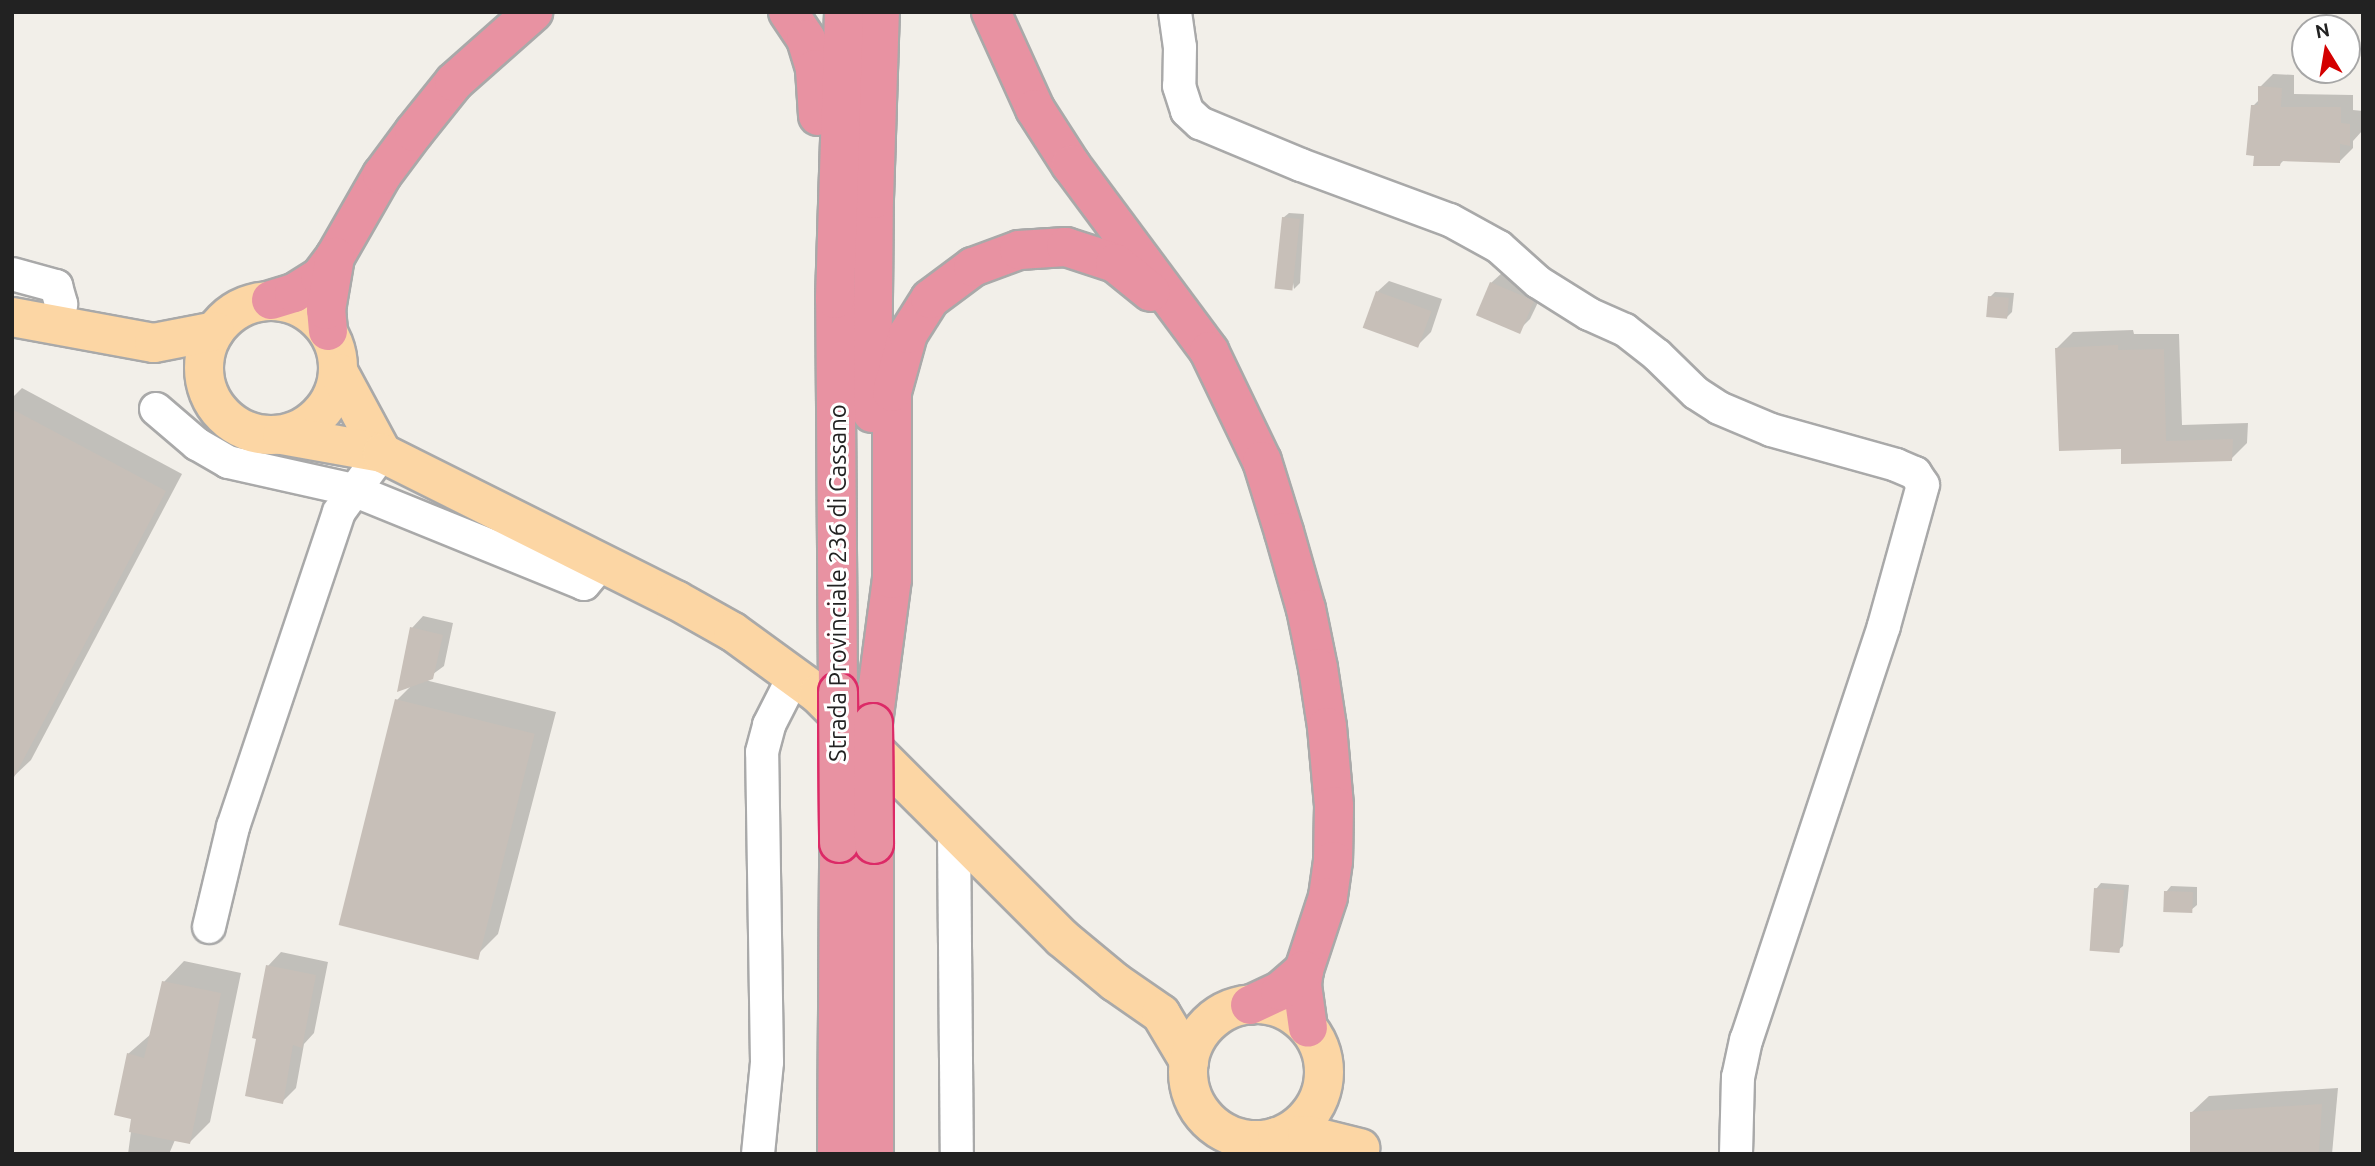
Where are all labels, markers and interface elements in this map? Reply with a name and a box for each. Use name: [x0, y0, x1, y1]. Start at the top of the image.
north arrow: [2291, 14, 2361, 84]
text: N: [2313, 18, 2331, 43]
street label: Strada Provinciale 236 di Cassano: [824, 404, 852, 762]

